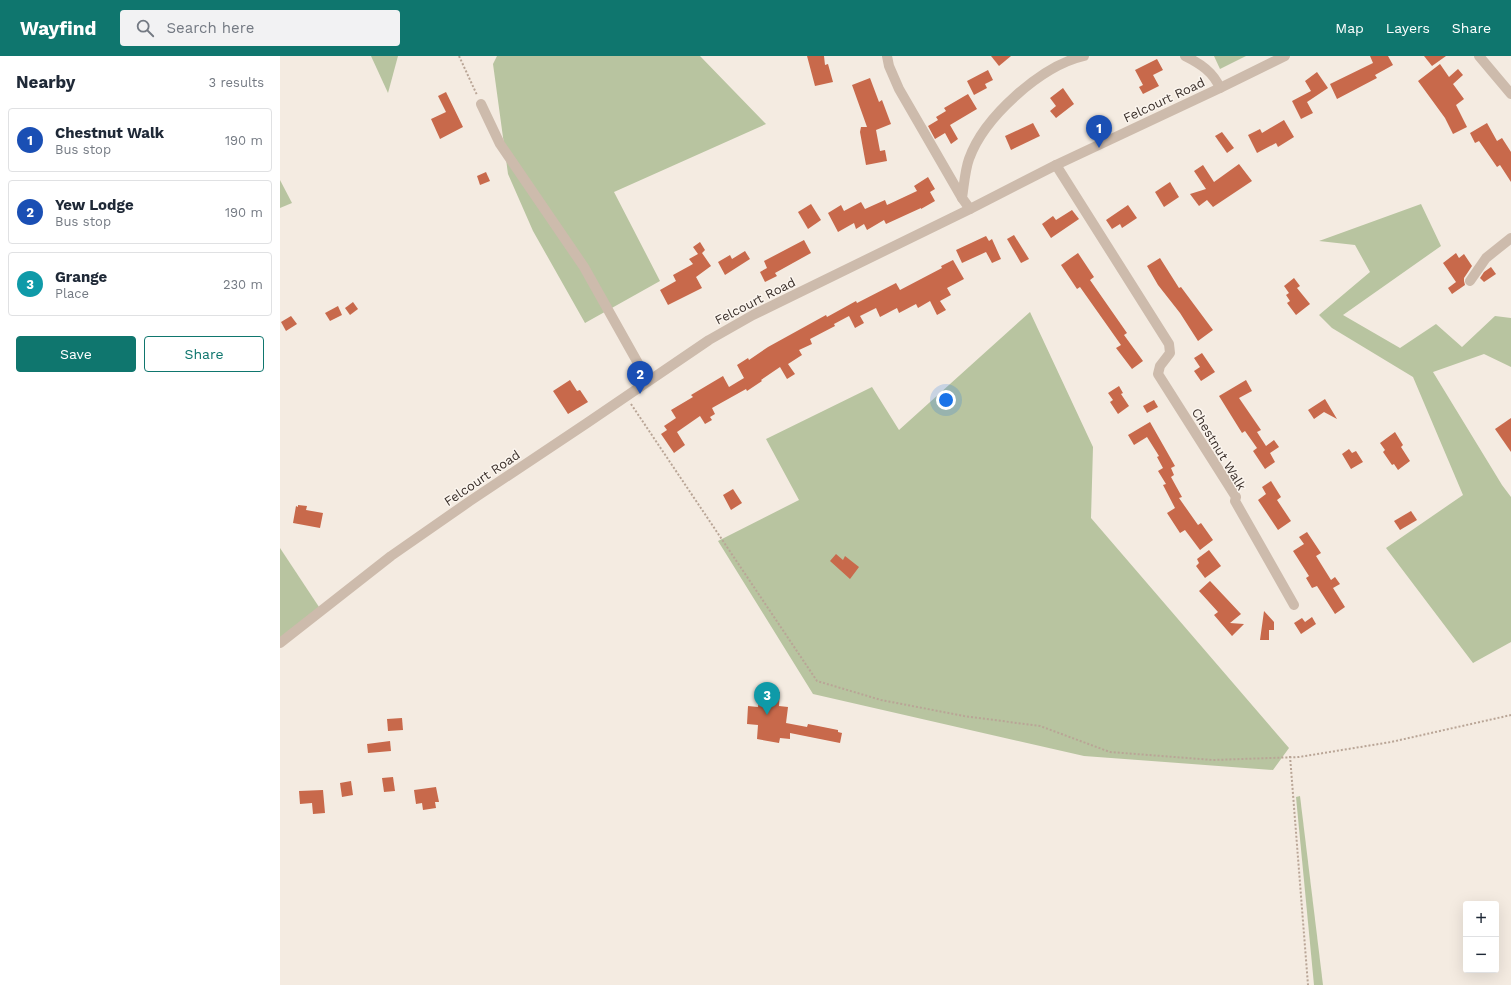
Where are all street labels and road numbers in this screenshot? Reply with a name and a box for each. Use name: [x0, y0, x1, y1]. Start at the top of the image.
street label: Felcourt Road: [1121, 75, 1207, 125]
street label: Felcourt Road: [712, 274, 798, 328]
street label: Chestnut Walk: [1189, 405, 1250, 493]
street label: Felcourt Road: [441, 447, 523, 509]

